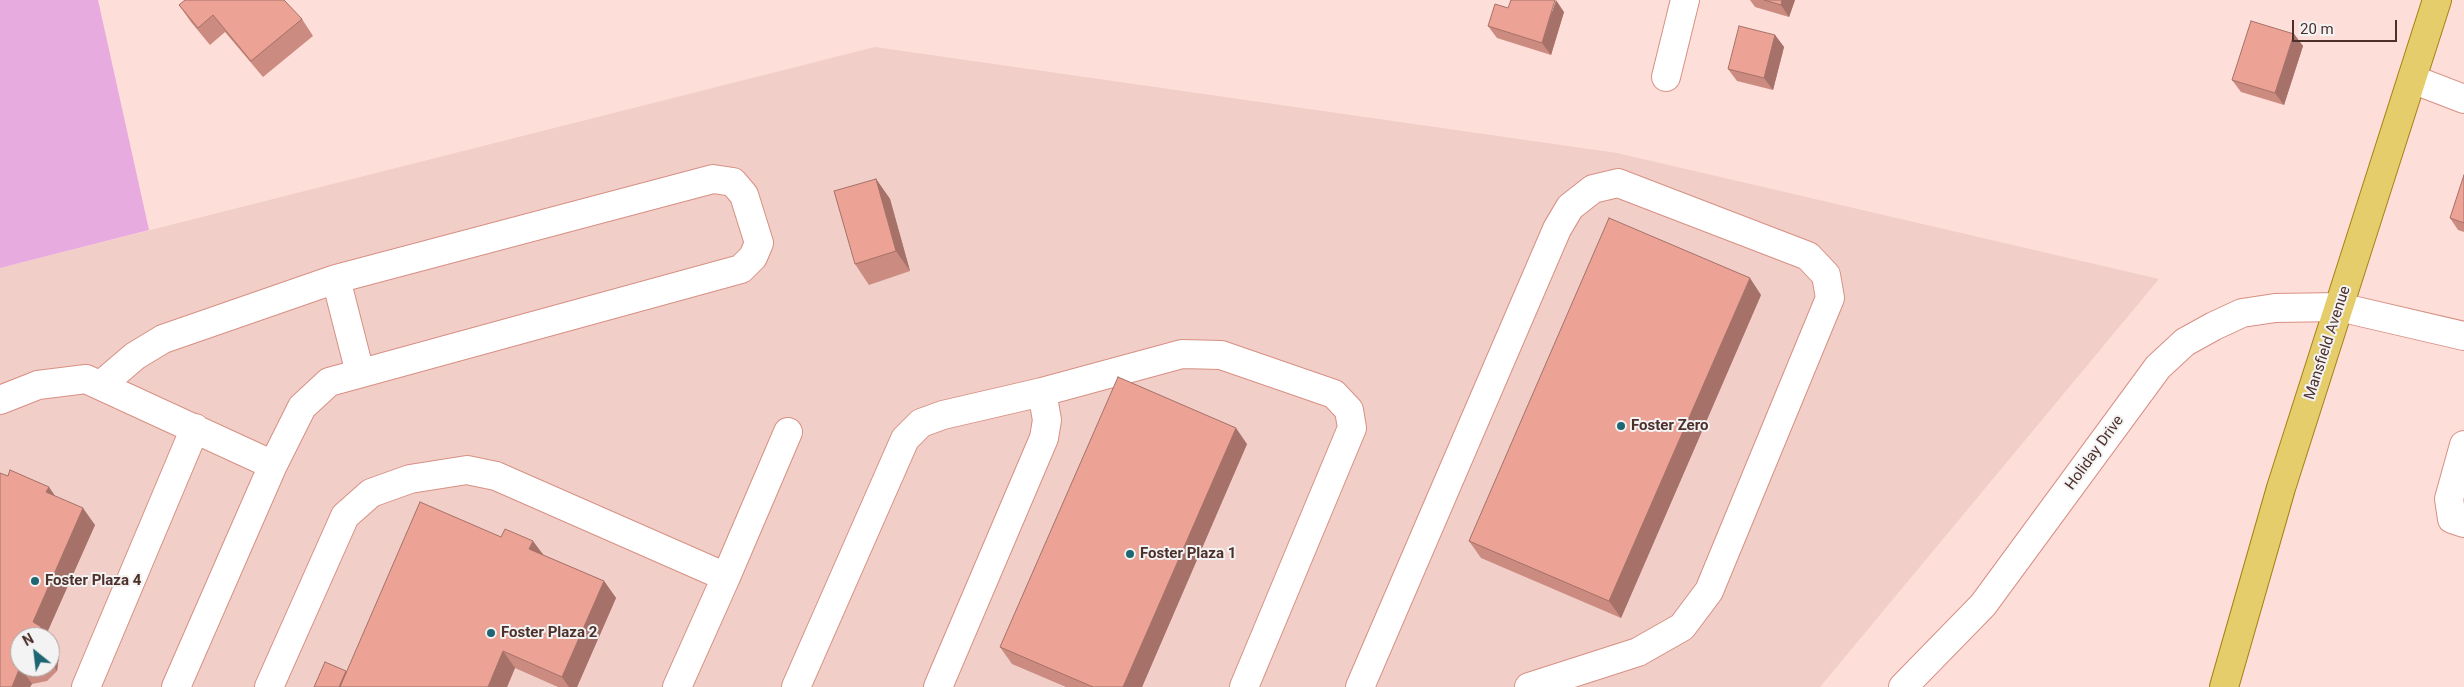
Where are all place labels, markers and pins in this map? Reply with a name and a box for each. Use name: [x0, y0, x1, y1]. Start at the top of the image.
place label: Foster Zero: [1631, 417, 1708, 435]
marker: Foster Zero: [1615, 420, 1627, 432]
place label: Foster Plaza 1: [1140, 545, 1236, 563]
marker: Foster Plaza 1: [1124, 548, 1136, 560]
place label: Foster Plaza 4: [45, 572, 141, 590]
marker: Foster Plaza 4: [29, 575, 41, 587]
place label: Foster Plaza 2: [501, 624, 597, 642]
marker: Foster Plaza 2: [485, 627, 497, 639]

